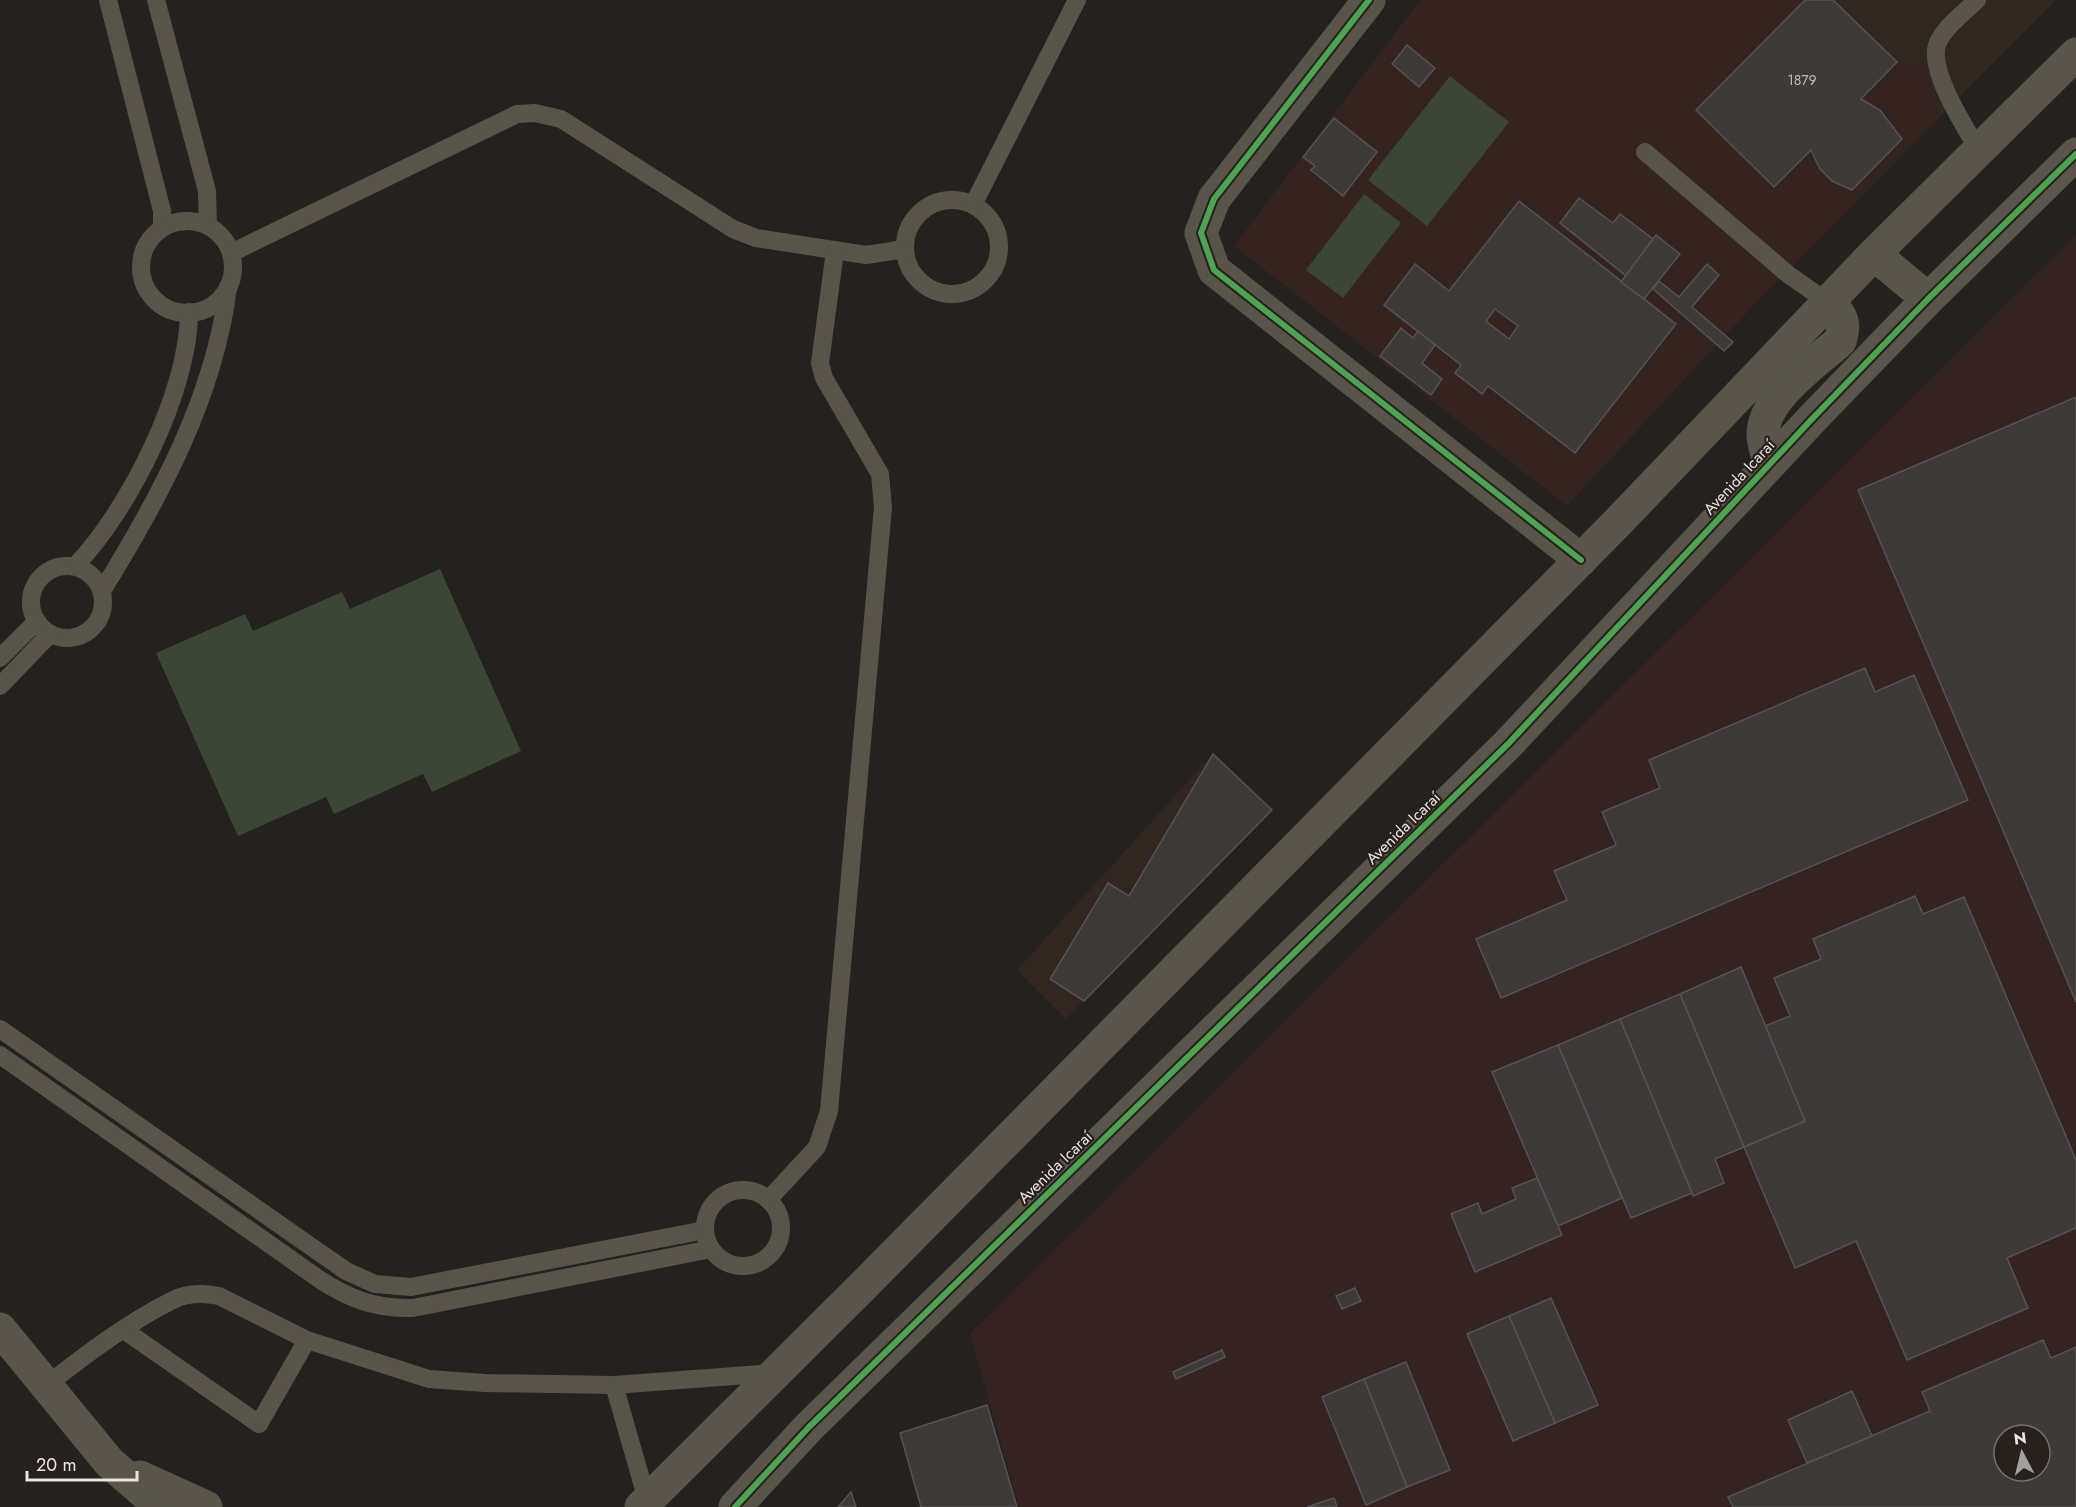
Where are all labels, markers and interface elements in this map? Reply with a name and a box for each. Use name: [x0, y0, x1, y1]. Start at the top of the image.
house number: 1879: [1787, 70, 1817, 90]
street label: Avenida Icaraí: [1698, 434, 1781, 520]
street label: Avenida Icaraí: [1361, 786, 1446, 869]
street label: Avenida Icaraí: [1013, 1125, 1098, 1208]
north arrow: [1992, 1423, 2052, 1483]
text: N: [2013, 1426, 2028, 1451]
scale bar: [27, 1444, 136, 1482]
text: 20 m: [36, 1452, 76, 1478]

